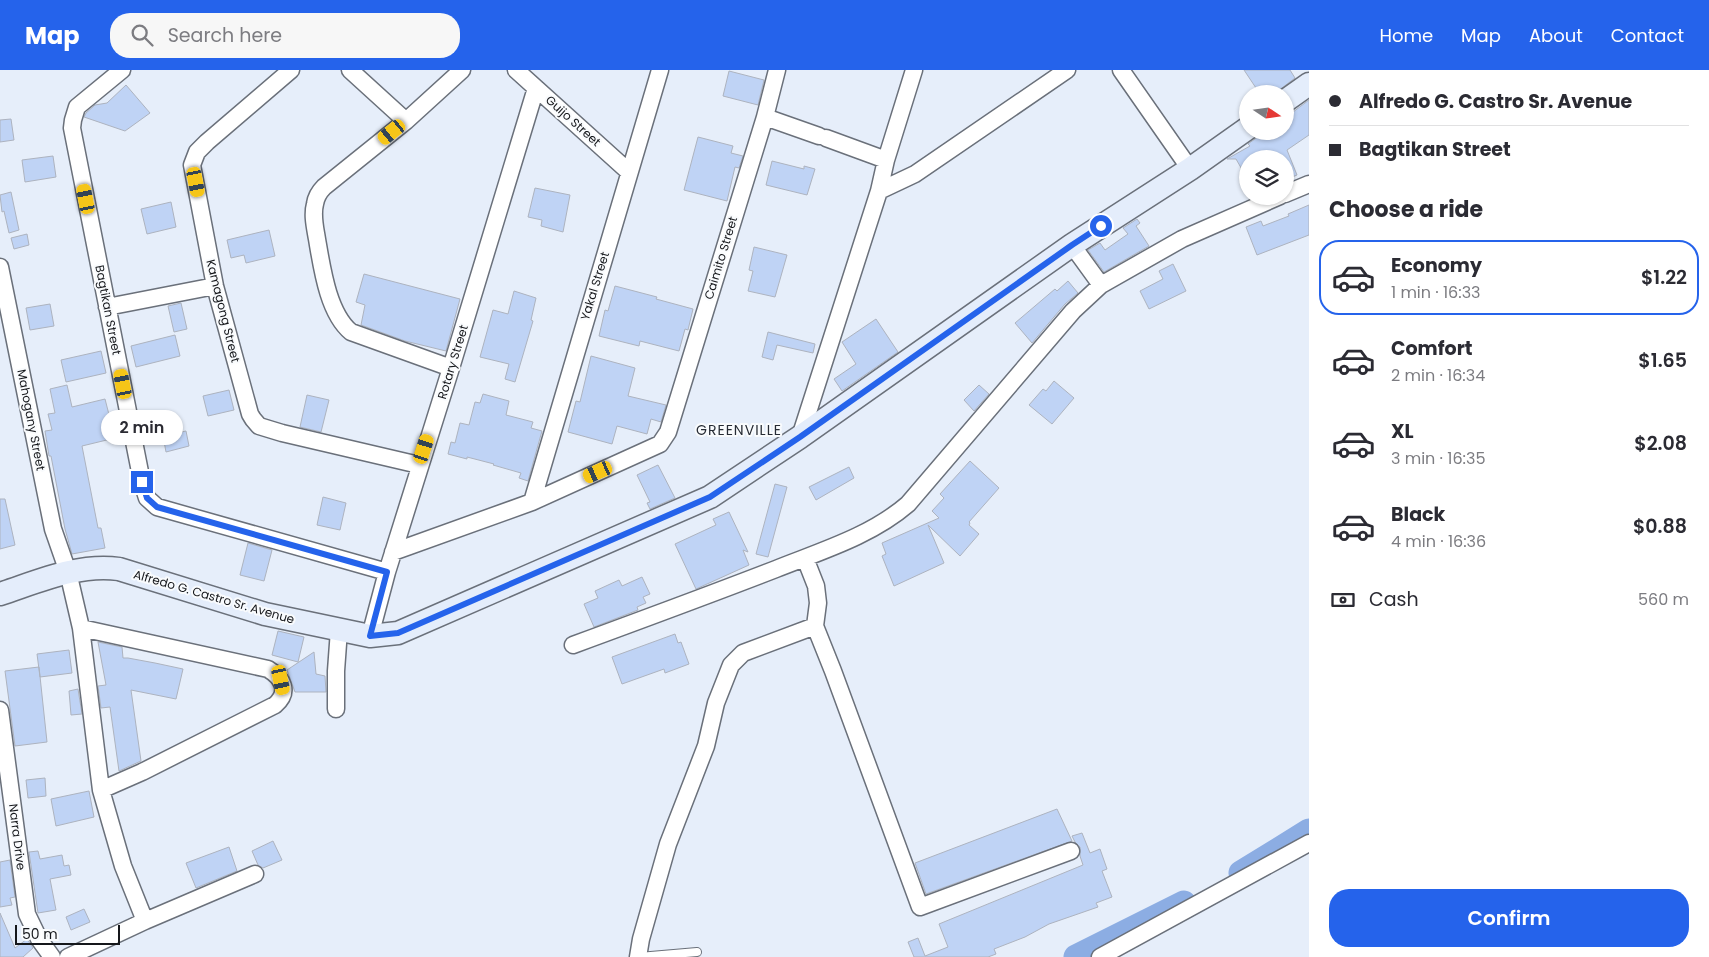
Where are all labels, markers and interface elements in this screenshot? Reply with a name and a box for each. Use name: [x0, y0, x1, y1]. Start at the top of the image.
search box: [110, 13, 460, 58]
text: Map: [25, 19, 80, 52]
icon: search: [128, 21, 156, 49]
text: Search here: [168, 22, 282, 49]
text: Home: [1379, 23, 1433, 48]
text: Map: [1461, 23, 1501, 48]
text: About: [1529, 23, 1583, 48]
text: Contact: [1611, 23, 1684, 48]
north arrow: [1239, 85, 1294, 140]
map controls: [1239, 85, 1294, 205]
text: Alfredo G. Castro Sr. Avenue: [1359, 88, 1632, 115]
street label: Guijo Street: [542, 91, 605, 150]
car: [375, 117, 408, 147]
text: Bagtikan Street: [1359, 136, 1511, 163]
button: layers: [1239, 150, 1294, 205]
car: [185, 166, 206, 198]
car: [75, 183, 96, 215]
text: Choose a ride: [1329, 194, 1483, 225]
street label: Caimito Street: [700, 214, 741, 301]
route start: [1090, 215, 1112, 237]
street label: Yakal Street: [576, 250, 613, 322]
text: Economy: [1391, 252, 1482, 279]
icon: car: [1331, 255, 1376, 300]
street label: Kamagong Street: [202, 258, 245, 364]
street label: Bagtikan Street: [91, 264, 126, 356]
text: $1.22: [1641, 264, 1687, 291]
text: 1 min · 16:33: [1391, 281, 1481, 304]
street label: Rotary Street: [433, 323, 472, 401]
text: Comfort: [1391, 335, 1473, 362]
icon: car: [1331, 338, 1376, 383]
text: $1.65: [1638, 347, 1687, 374]
text: 2 min · 16:34: [1391, 364, 1485, 387]
street label: Mahogany Street: [13, 368, 50, 472]
car: [112, 368, 133, 400]
callout: 2 min: [101, 410, 183, 444]
text: 2 min: [120, 416, 164, 439]
text: XL: [1391, 418, 1414, 445]
district label: GREENVILLE: [696, 420, 782, 440]
icon: car: [1331, 421, 1376, 466]
text: $2.08: [1634, 430, 1687, 457]
car: [412, 432, 435, 466]
text: 3 min · 16:35: [1391, 447, 1485, 470]
car: [581, 459, 614, 485]
route end: [131, 471, 153, 493]
text: Black: [1391, 501, 1445, 528]
icon: car: [1331, 504, 1376, 549]
text: $0.88: [1633, 513, 1687, 540]
text: 4 min · 16:36: [1391, 530, 1486, 553]
street label: Alfredo G. Castro Sr. Avenue: [132, 565, 297, 628]
icon: cash: [1329, 586, 1357, 614]
text: Cash: [1369, 586, 1419, 613]
text: 560 m: [1638, 588, 1689, 611]
car: [270, 664, 291, 696]
street label: Narra Drive: [5, 803, 30, 871]
button: Confirm: [1329, 889, 1689, 947]
scale bar: [15, 922, 120, 945]
text: 50 m: [22, 924, 58, 944]

